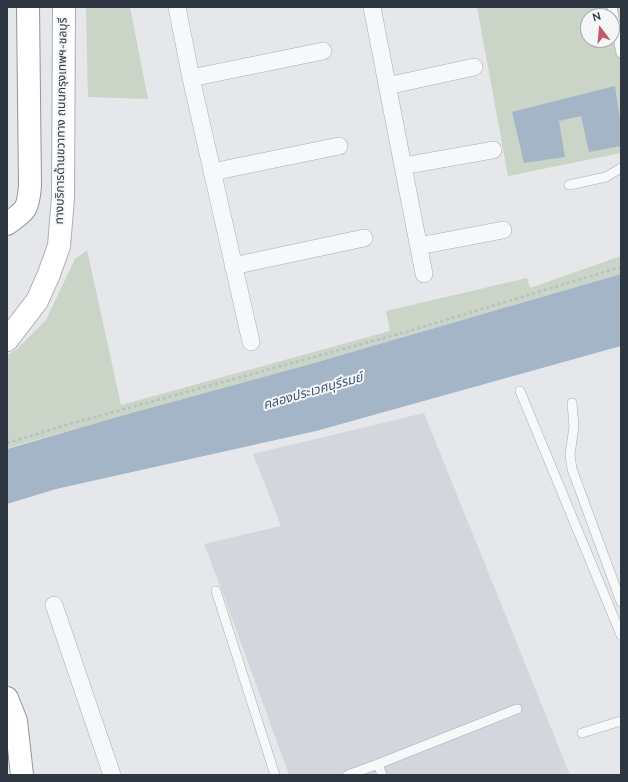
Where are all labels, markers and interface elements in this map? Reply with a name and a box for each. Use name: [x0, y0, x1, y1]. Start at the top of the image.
north arrow: [580, 8, 620, 48]
text: N: [591, 9, 603, 25]
street label: ทางบริการด้านขวาทาง ถนนกรุงเทพฯ-ชลบุรี: [53, 17, 71, 225]
water label: คลองประเวศบุรีรมย์: [261, 370, 365, 414]

